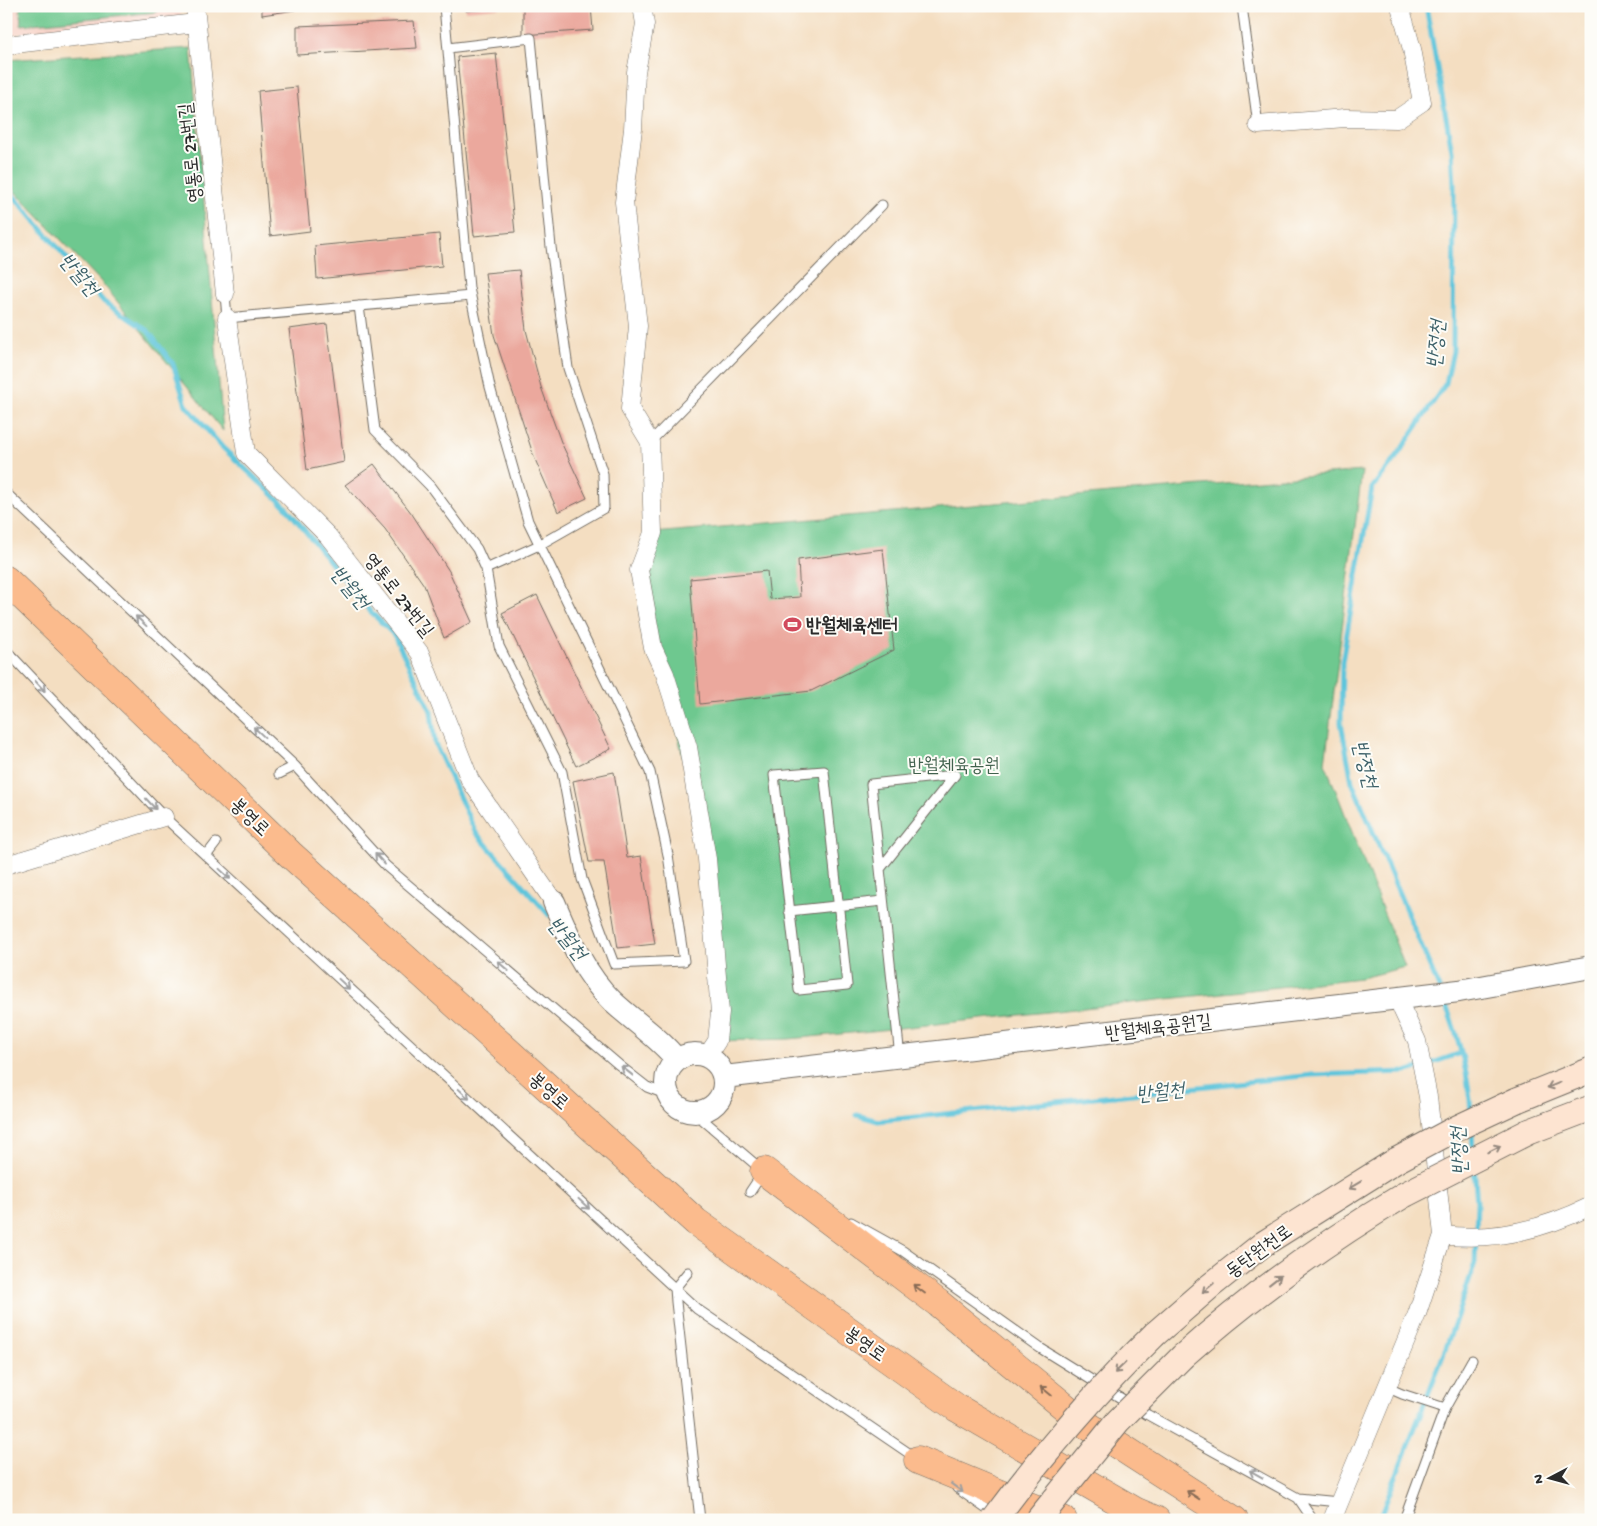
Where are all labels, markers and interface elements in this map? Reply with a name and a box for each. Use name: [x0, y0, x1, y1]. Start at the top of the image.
street label: 영통로 27번길: [176, 102, 209, 204]
water label: 반월천: [53, 250, 104, 304]
water label: 반정천: [1425, 317, 1452, 369]
street label: 영통로 27번길: [357, 550, 437, 643]
water label: 반월천: [324, 563, 374, 617]
sports icon: 반월체육센터: [782, 614, 802, 634]
one-way arrow: [135, 615, 148, 627]
place label: 반월체육센터: [806, 615, 898, 639]
one-way arrow: [34, 679, 46, 692]
one-way arrow: [253, 726, 266, 738]
water label: 반정천: [1346, 739, 1380, 793]
park label: 반월체육공원: [908, 756, 1000, 779]
street label: 봉영로: [224, 794, 273, 843]
one-way arrow: [145, 797, 157, 810]
one-way arrow: [374, 853, 386, 866]
one-way arrow: [219, 868, 232, 880]
water label: 반월천: [541, 914, 591, 968]
one-way arrow: [496, 960, 509, 971]
one-way arrow: [338, 978, 351, 990]
street label: 반월체육공원길: [1104, 1012, 1213, 1047]
one-way arrow: [620, 1066, 634, 1076]
street label: 봉영로: [523, 1069, 572, 1116]
water label: 반월천: [1135, 1079, 1187, 1108]
one-way arrow: [1547, 1080, 1562, 1090]
one-way arrow: [458, 1088, 470, 1100]
water label: 반정천: [1449, 1124, 1474, 1176]
one-way arrow: [1486, 1144, 1501, 1153]
one-way arrow: [1348, 1180, 1362, 1190]
one-way arrow: [577, 1198, 590, 1210]
street label: 동탄원천로: [1222, 1221, 1298, 1285]
one-way arrow: [1268, 1275, 1282, 1285]
one-way arrow: [913, 1283, 926, 1294]
one-way arrow: [1201, 1283, 1214, 1294]
street label: 봉영로: [839, 1323, 889, 1368]
one-way arrow: [1114, 1362, 1127, 1374]
one-way arrow: [1039, 1385, 1052, 1396]
north arrow: [1524, 1454, 1574, 1504]
one-way arrow: [1249, 1469, 1263, 1479]
text: N: [1531, 1474, 1548, 1485]
one-way arrow: [950, 1483, 964, 1493]
one-way arrow: [1186, 1489, 1200, 1499]

